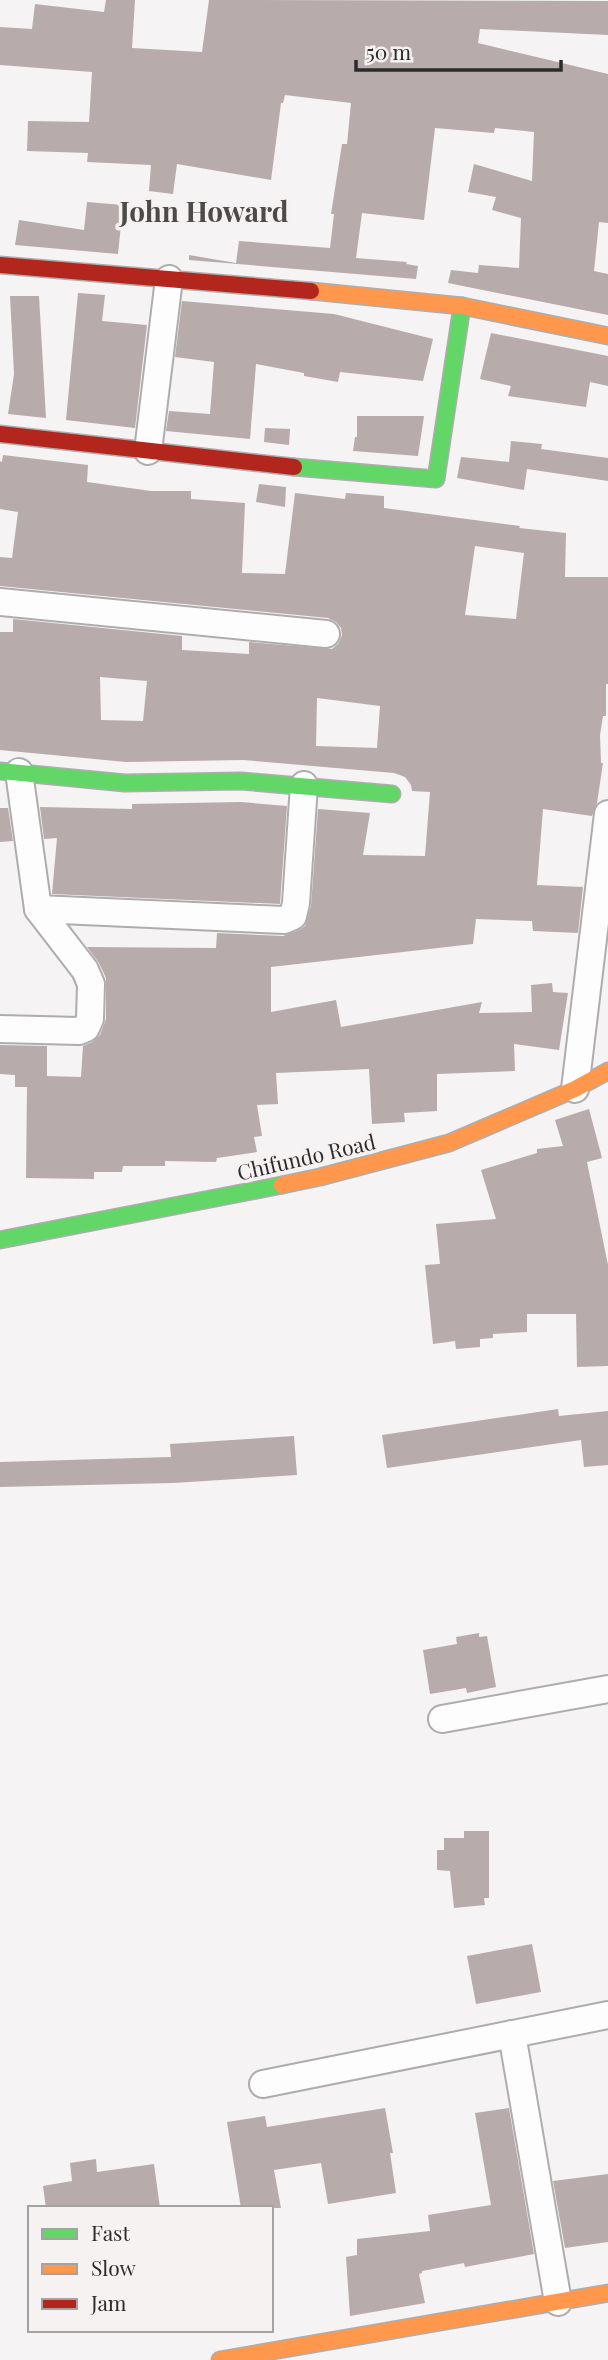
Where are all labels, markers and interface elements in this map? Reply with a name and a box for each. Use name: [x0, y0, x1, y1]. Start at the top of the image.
scale bar: [356, 28, 561, 72]
text: 50 m: [366, 37, 412, 65]
district label: John Howard: [119, 192, 289, 229]
street label: Chifundo Road: [234, 1126, 378, 1186]
legend: [28, 2206, 273, 2332]
text: Fast: [91, 2218, 130, 2246]
text: Slow: [91, 2253, 136, 2281]
text: Jam: [90, 2288, 127, 2316]

